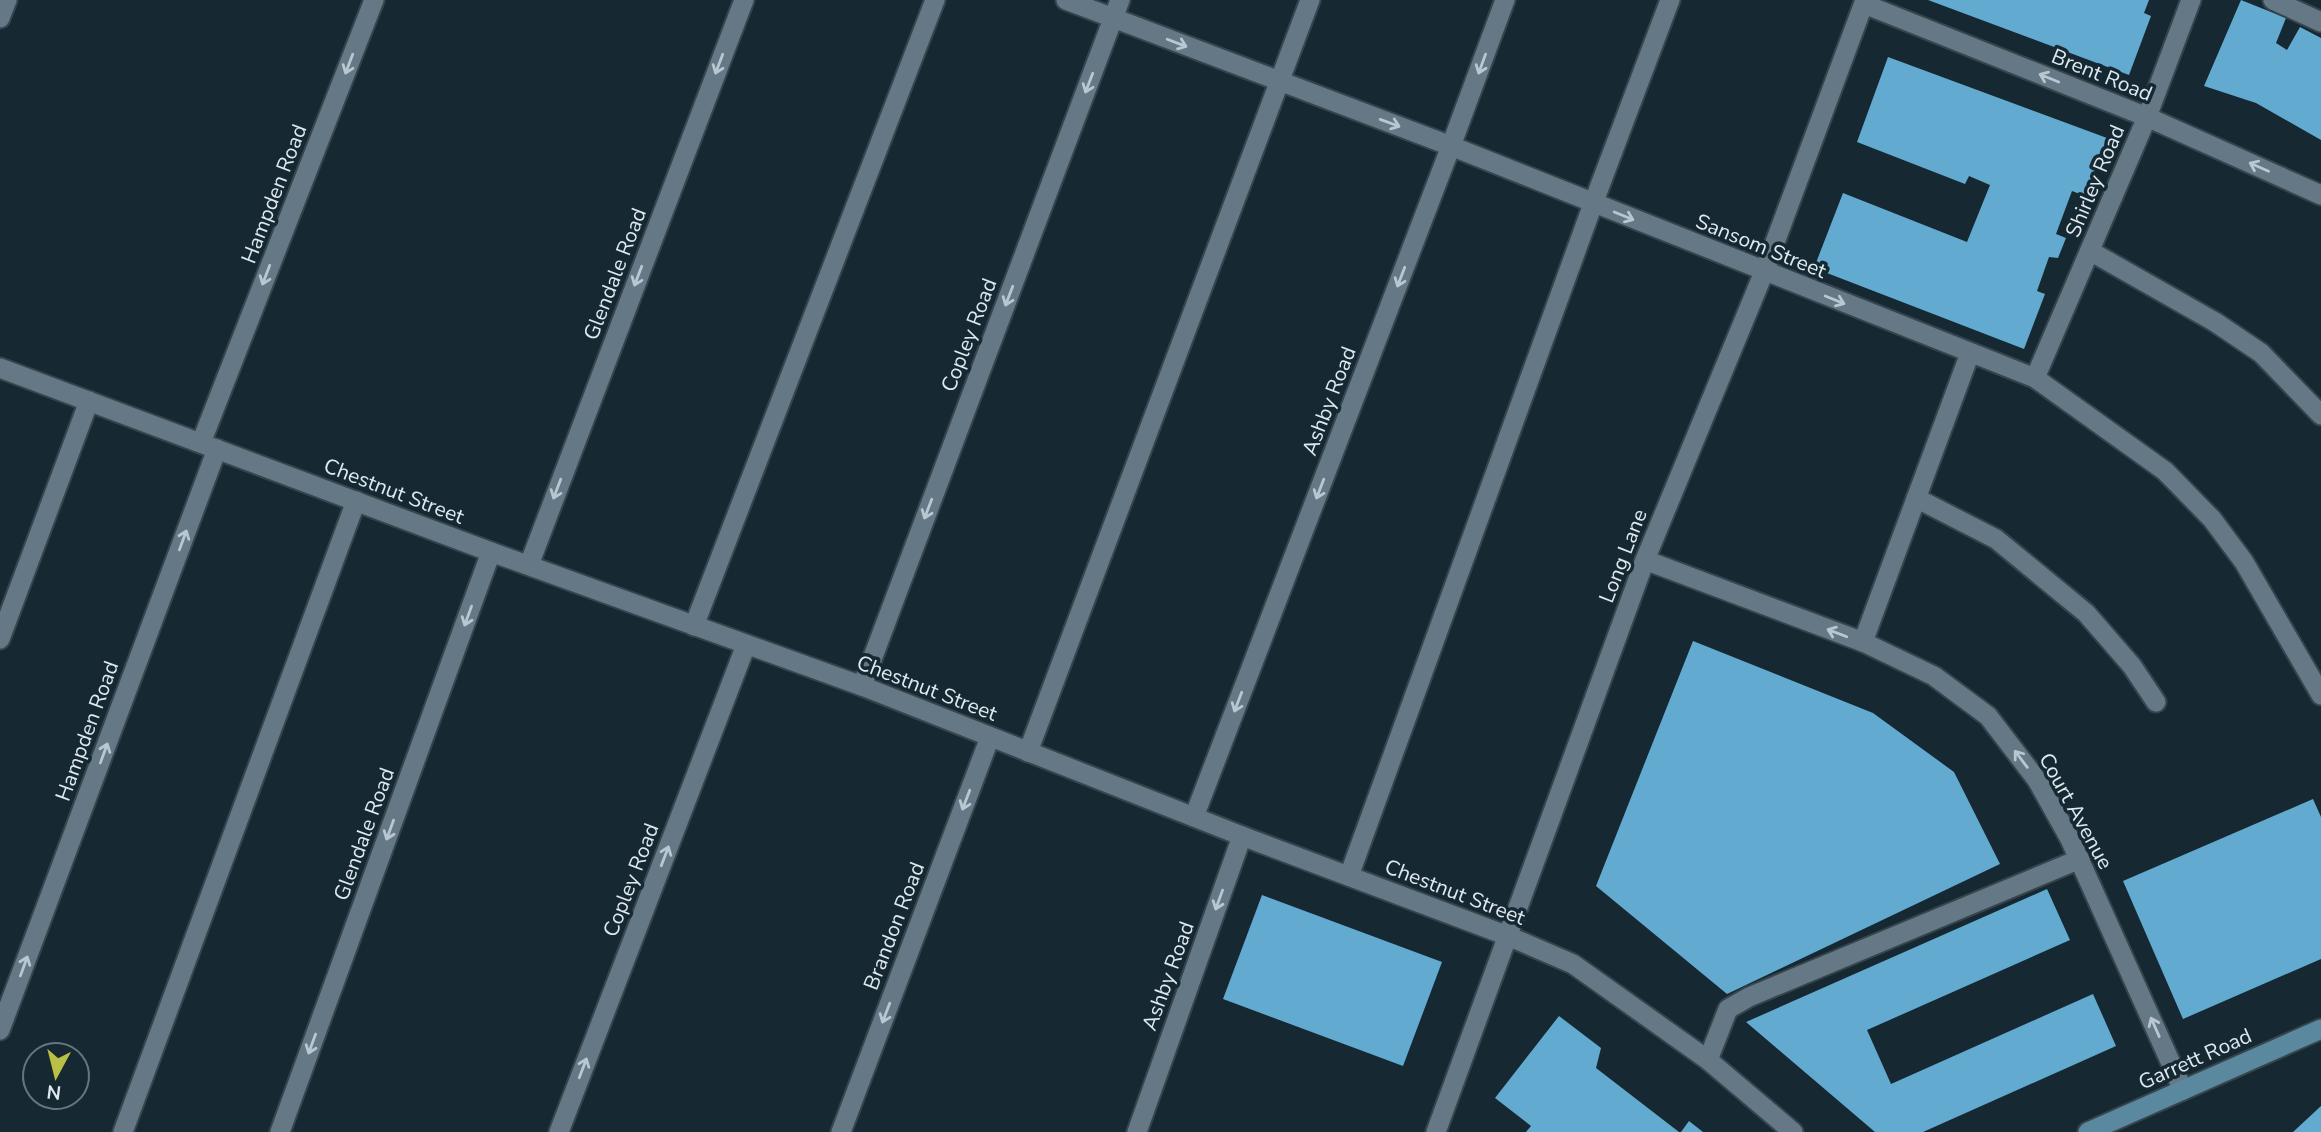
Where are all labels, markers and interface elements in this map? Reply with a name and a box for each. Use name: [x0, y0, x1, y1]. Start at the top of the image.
one-way arrow: [1165, 38, 1187, 50]
street label: Brent Road: [2047, 42, 2157, 108]
one-way arrow: [342, 52, 355, 74]
one-way arrow: [712, 52, 725, 74]
one-way arrow: [1474, 53, 1487, 75]
one-way arrow: [1081, 71, 1094, 93]
one-way arrow: [2039, 71, 2061, 84]
one-way arrow: [1378, 118, 1400, 130]
street label: Hampden Road: [235, 120, 313, 268]
street label: Shirley Road: [2059, 121, 2131, 241]
one-way arrow: [2248, 160, 2270, 173]
street label: Glendale Road: [577, 204, 653, 344]
street label: Sansom Street: [1692, 207, 1831, 285]
one-way arrow: [1612, 210, 1634, 223]
one-way arrow: [259, 264, 272, 286]
one-way arrow: [631, 265, 644, 287]
one-way arrow: [1394, 265, 1407, 287]
street label: Copley Road: [935, 274, 1003, 396]
one-way arrow: [1001, 284, 1014, 306]
one-way arrow: [1824, 294, 1846, 307]
street label: Ashby Road: [1295, 343, 1363, 459]
street label: Chestnut Street: [320, 451, 469, 531]
one-way arrow: [550, 478, 563, 499]
one-way arrow: [1312, 478, 1325, 500]
one-way arrow: [921, 497, 934, 519]
street label: Long Lane: [1592, 505, 1654, 607]
one-way arrow: [178, 529, 190, 551]
one-way arrow: [460, 605, 473, 627]
one-way arrow: [1827, 625, 1848, 638]
street label: Chestnut Street: [853, 648, 1002, 728]
street label: Hampden Road: [49, 657, 125, 805]
one-way arrow: [1231, 690, 1244, 712]
one-way arrow: [98, 742, 111, 764]
street label: Court Avenue: [2032, 748, 2120, 874]
one-way arrow: [2014, 749, 2029, 768]
street label: Glendale Road: [327, 764, 401, 904]
one-way arrow: [959, 789, 971, 811]
one-way arrow: [383, 819, 395, 841]
street label: Copley Road: [597, 819, 665, 941]
one-way arrow: [659, 845, 672, 867]
street label: Chestnut Street: [1381, 852, 1530, 932]
street label: Brandon Road: [857, 858, 931, 994]
one-way arrow: [1212, 889, 1225, 911]
street label: Ashby Road: [1135, 917, 1201, 1035]
one-way arrow: [19, 955, 31, 977]
one-way arrow: [879, 1002, 891, 1024]
one-way arrow: [2148, 1017, 2161, 1038]
street label: Garrett Road: [2134, 1022, 2256, 1096]
one-way arrow: [305, 1032, 317, 1054]
north arrow: [21, 1041, 91, 1111]
one-way arrow: [578, 1058, 591, 1080]
text: N: [45, 1078, 63, 1106]

